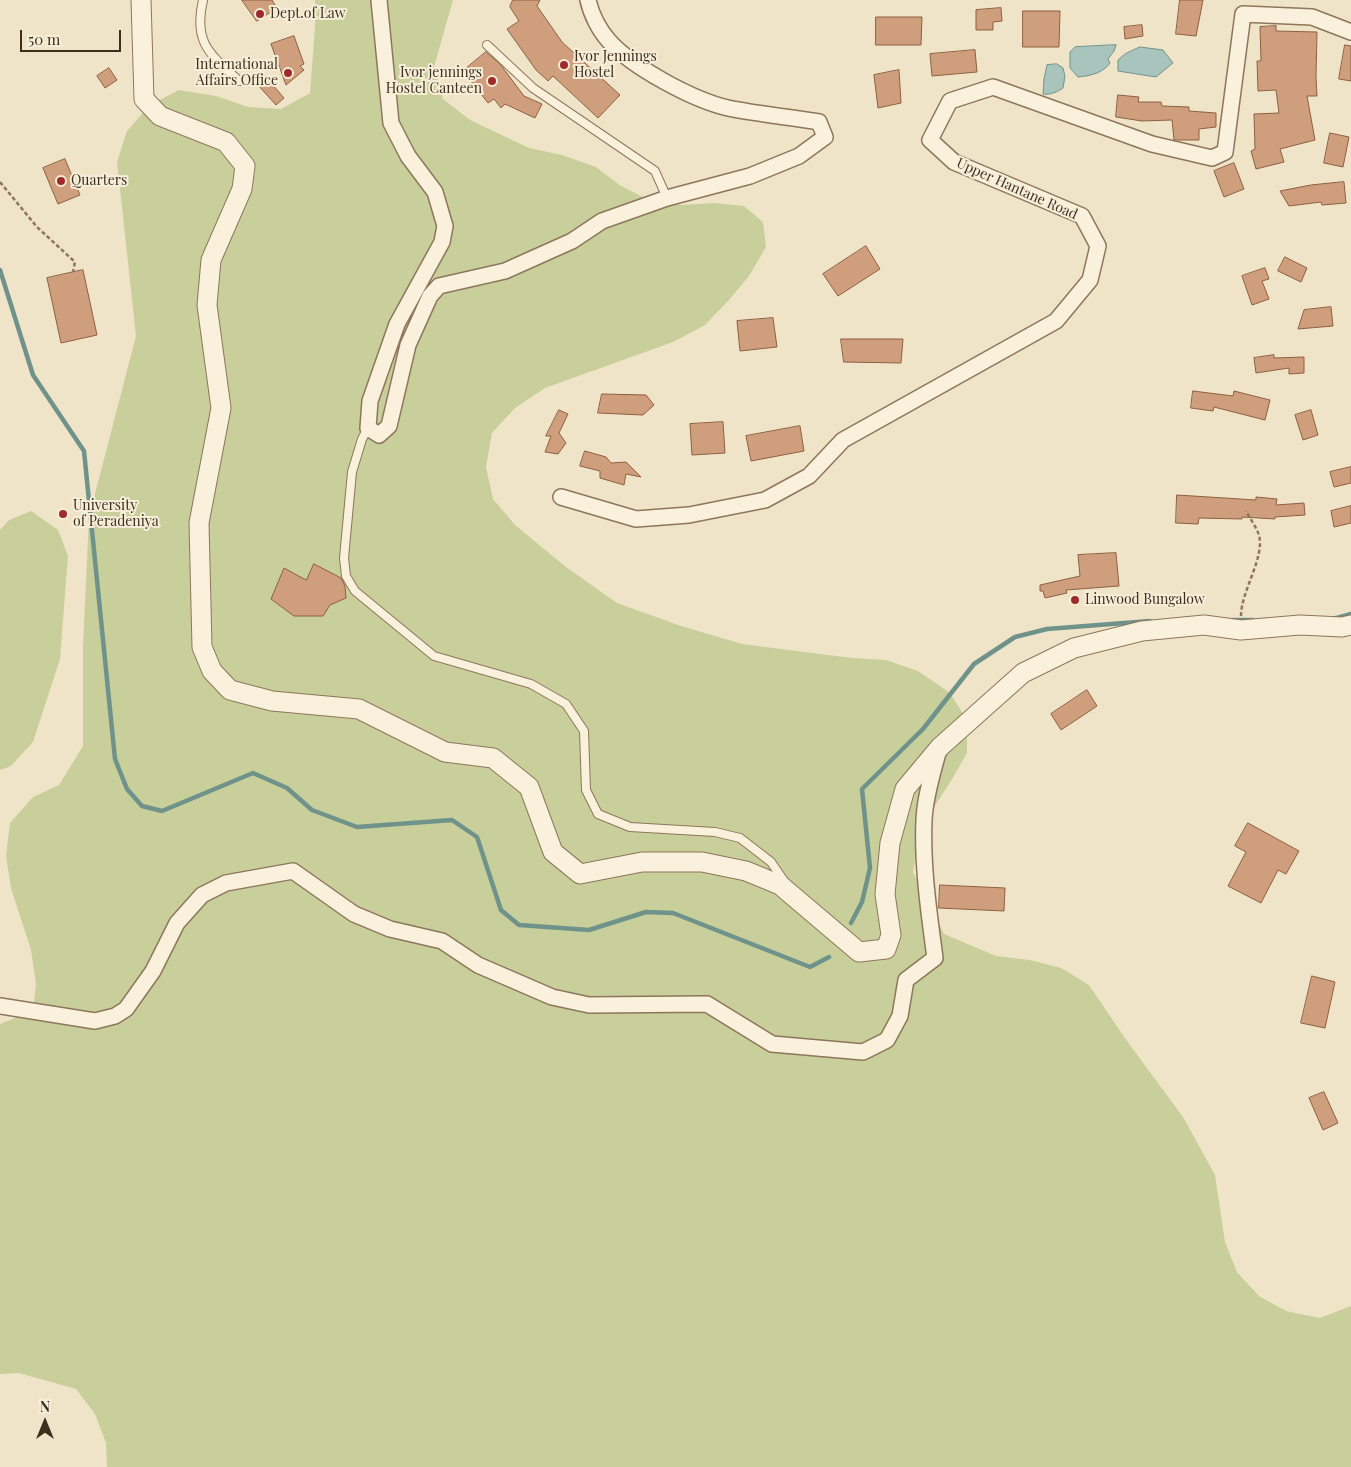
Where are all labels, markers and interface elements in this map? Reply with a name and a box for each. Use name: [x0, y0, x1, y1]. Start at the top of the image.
place label: Dept.of Law: [270, 6, 346, 22]
marker: Dept.of Law: [254, 8, 266, 20]
scale bar: [22, 20, 124, 52]
text: 50 m: [28, 29, 60, 49]
place label: Ivor Jennings Hostel: [574, 49, 657, 82]
place label: International Affairs Office: [195, 57, 278, 90]
marker: Ivor Jennings Hostel: [558, 59, 570, 71]
place label: Ivor jennings Hostel Canteen: [386, 65, 482, 98]
marker: International Affairs Office: [282, 67, 294, 79]
marker: Ivor jennings Hostel Canteen: [486, 75, 498, 87]
street label: Upper Hantane Road: [954, 155, 1080, 223]
place label: Quarters: [71, 173, 127, 189]
marker: Quarters: [55, 175, 67, 187]
place label: University of Peradeniya: [73, 498, 159, 530]
marker: University of Peradeniya: [57, 508, 69, 520]
place label: Linwood Bungalow: [1085, 592, 1205, 608]
marker: Linwood Bungalow: [1069, 594, 1081, 606]
north arrow: [20, 1397, 70, 1447]
text: N: [40, 1397, 50, 1416]

